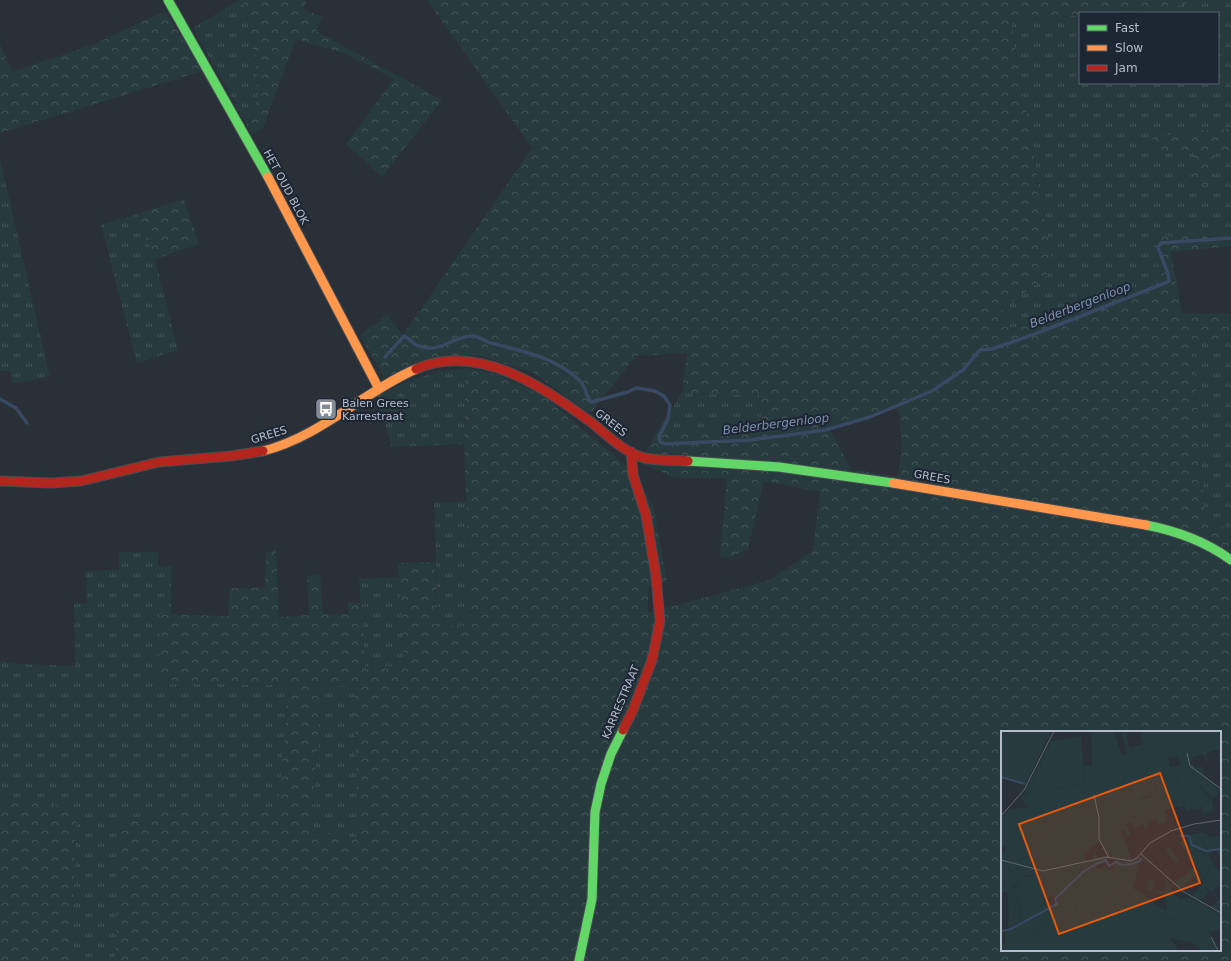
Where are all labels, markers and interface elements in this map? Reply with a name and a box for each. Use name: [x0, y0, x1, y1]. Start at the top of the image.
legend: [1079, 12, 1219, 84]
text: Fast: [1115, 21, 1139, 35]
text: Slow: [1115, 41, 1143, 55]
text: Jam: [1114, 61, 1138, 75]
street label: HET OUD BLOK: [261, 147, 312, 228]
water label: Belderbergenloop: [1028, 279, 1133, 331]
bus stop icon: Balen Grees Karrestraat: [313, 396, 339, 422]
place label: Balen Grees Karrestraat: [342, 397, 409, 423]
street label: GREES: [592, 406, 630, 440]
water label: Belderbergenloop: [722, 410, 830, 437]
street label: GREES: [249, 423, 289, 447]
street label: GREES: [913, 467, 951, 487]
street label: KARRESTRAAT: [600, 663, 643, 741]
inset map: [1001, 731, 1221, 951]

